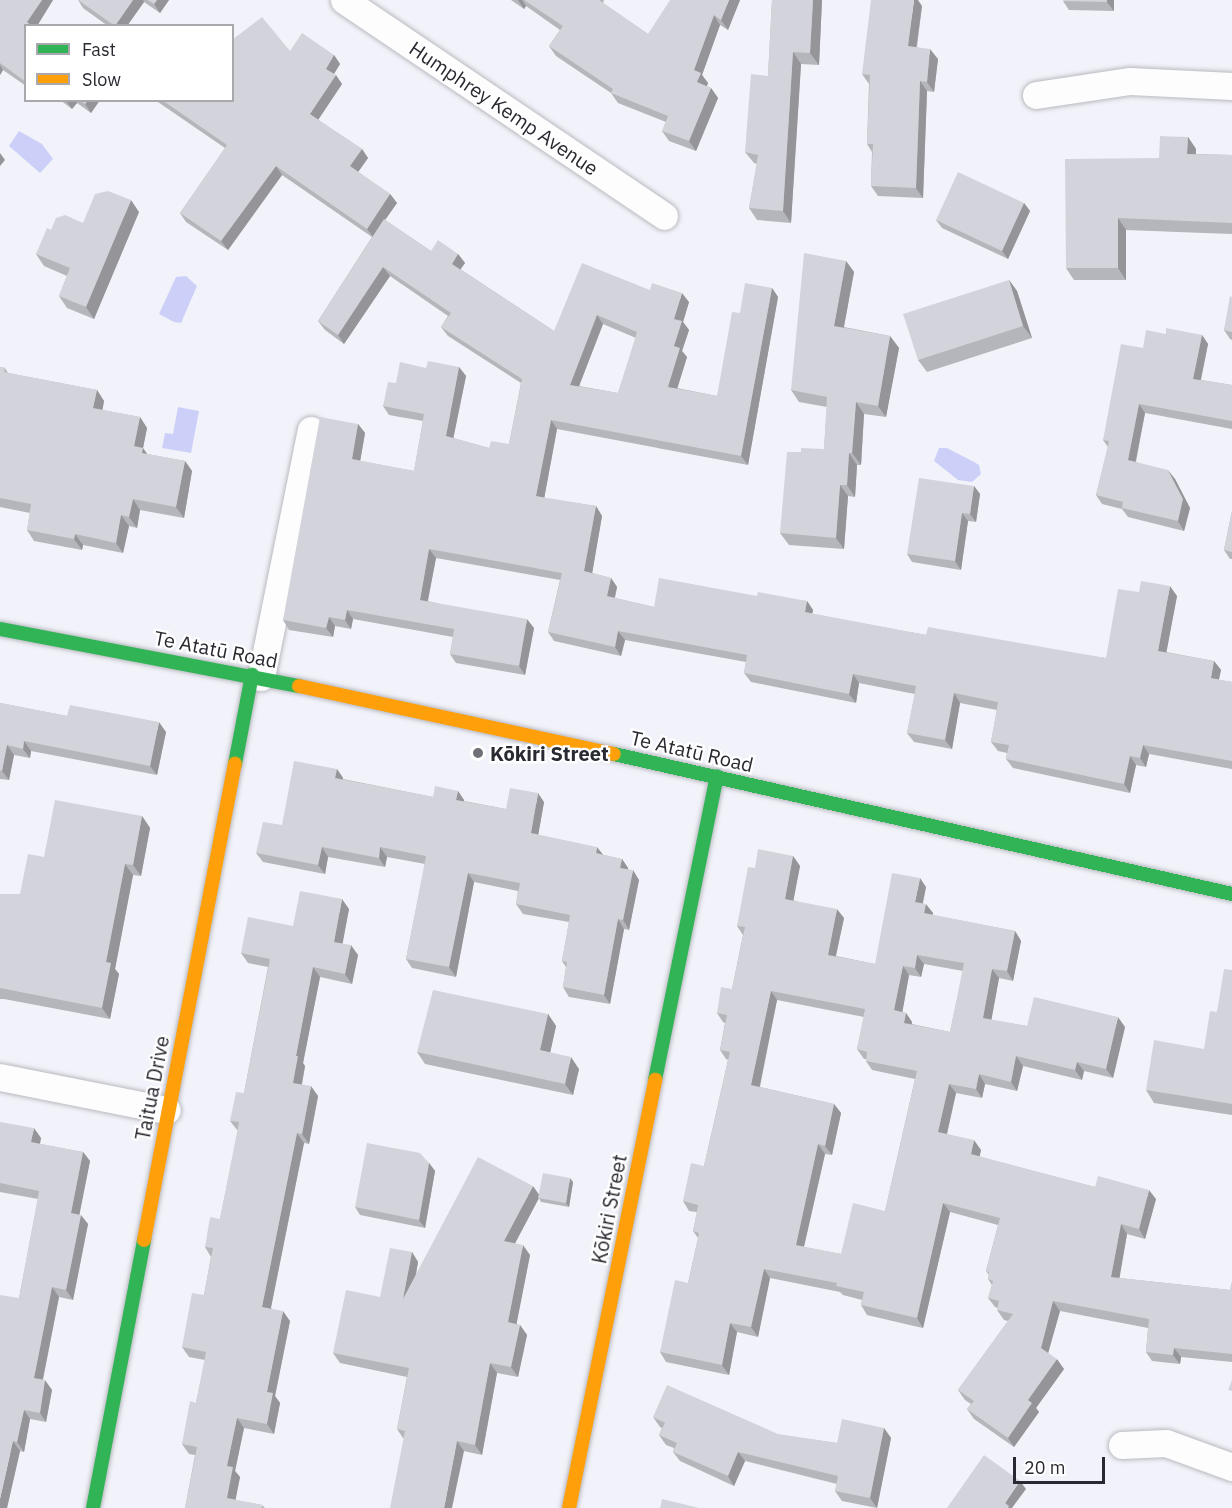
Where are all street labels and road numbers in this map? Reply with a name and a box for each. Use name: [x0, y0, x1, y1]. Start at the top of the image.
street label: Humphrey Kemp Avenue: [405, 36, 603, 180]
street label: Te Atatū Road: [152, 625, 280, 673]
street label: Te Atatū Road: [628, 725, 756, 777]
street label: Taitua Drive: [130, 1034, 174, 1142]
street label: Kōkiri Street: [587, 1152, 631, 1266]

